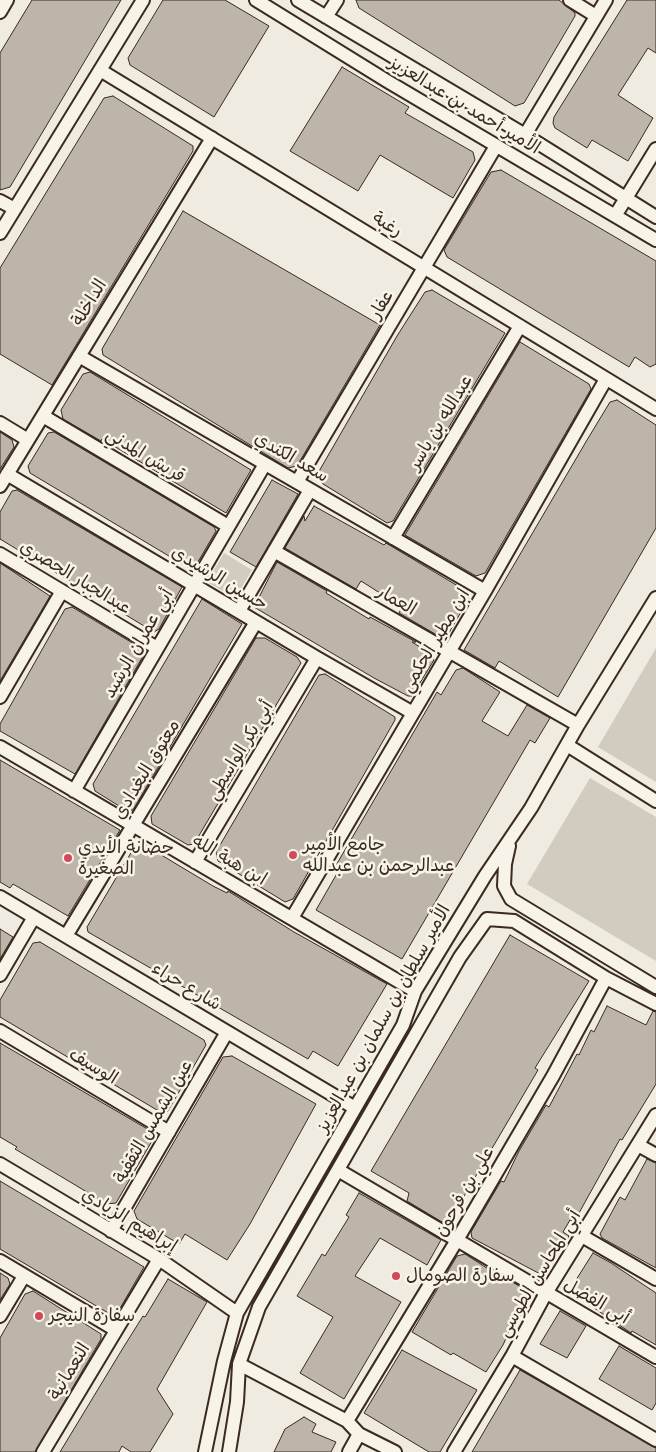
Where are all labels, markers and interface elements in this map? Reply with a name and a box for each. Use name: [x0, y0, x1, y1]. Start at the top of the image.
street label: الأمير أحمد بن عبدالعزيز: [384, 52, 544, 160]
street label: رغبة: [368, 208, 406, 242]
street label: الداخلة: [68, 276, 112, 330]
street label: عفار: [365, 287, 399, 323]
street label: عبدالله بن ياسر: [404, 371, 478, 475]
street label: قريش المدني: [101, 424, 189, 488]
street label: سعد الكندي: [250, 428, 332, 488]
street label: عبدالجبار الحصري: [16, 536, 134, 620]
street label: حسين الرشيدي: [167, 542, 271, 616]
street label: العمار: [372, 581, 420, 621]
street label: ابن مطير الحكمي: [397, 585, 475, 697]
street label: أبي عمران الرشيد: [99, 586, 179, 702]
street label: أبي بكر الواسطي: [203, 698, 279, 804]
street label: معتوق البغدادي: [109, 716, 185, 824]
street label: ابن هبة الله: [188, 831, 270, 891]
place label: جامع الأمير عبدالرحمن بن عبدالله: [303, 834, 454, 876]
place label: حضانة الأيدي الصغيرة: [78, 837, 174, 880]
marker: جامع الأمير عبدالرحمن بن عبدالله: [287, 849, 299, 861]
marker: حضانة الأيدي الصغيرة: [62, 852, 74, 864]
street label: الأمير سلطان بن سلمان بن عبدالعزيز: [312, 901, 456, 1137]
street label: شارع حراء: [147, 958, 225, 1016]
street label: الوسيف: [65, 1044, 121, 1090]
street label: عين الشمس الثقفية: [110, 1057, 198, 1187]
street label: علي بن فرحون: [431, 1143, 499, 1241]
street label: إبراهيم الزيادي: [77, 1184, 181, 1258]
street label: أبي المحاسن الطوسي: [494, 1207, 586, 1341]
place label: سفارة الصومال: [406, 1265, 515, 1287]
marker: سفارة الصومال: [390, 1270, 402, 1282]
street label: أبي الفضل: [559, 1274, 633, 1330]
place label: سفارة النيجر: [49, 1305, 135, 1327]
marker: سفارة النيجر: [33, 1310, 45, 1322]
street label: النعمانية: [45, 1340, 95, 1404]

